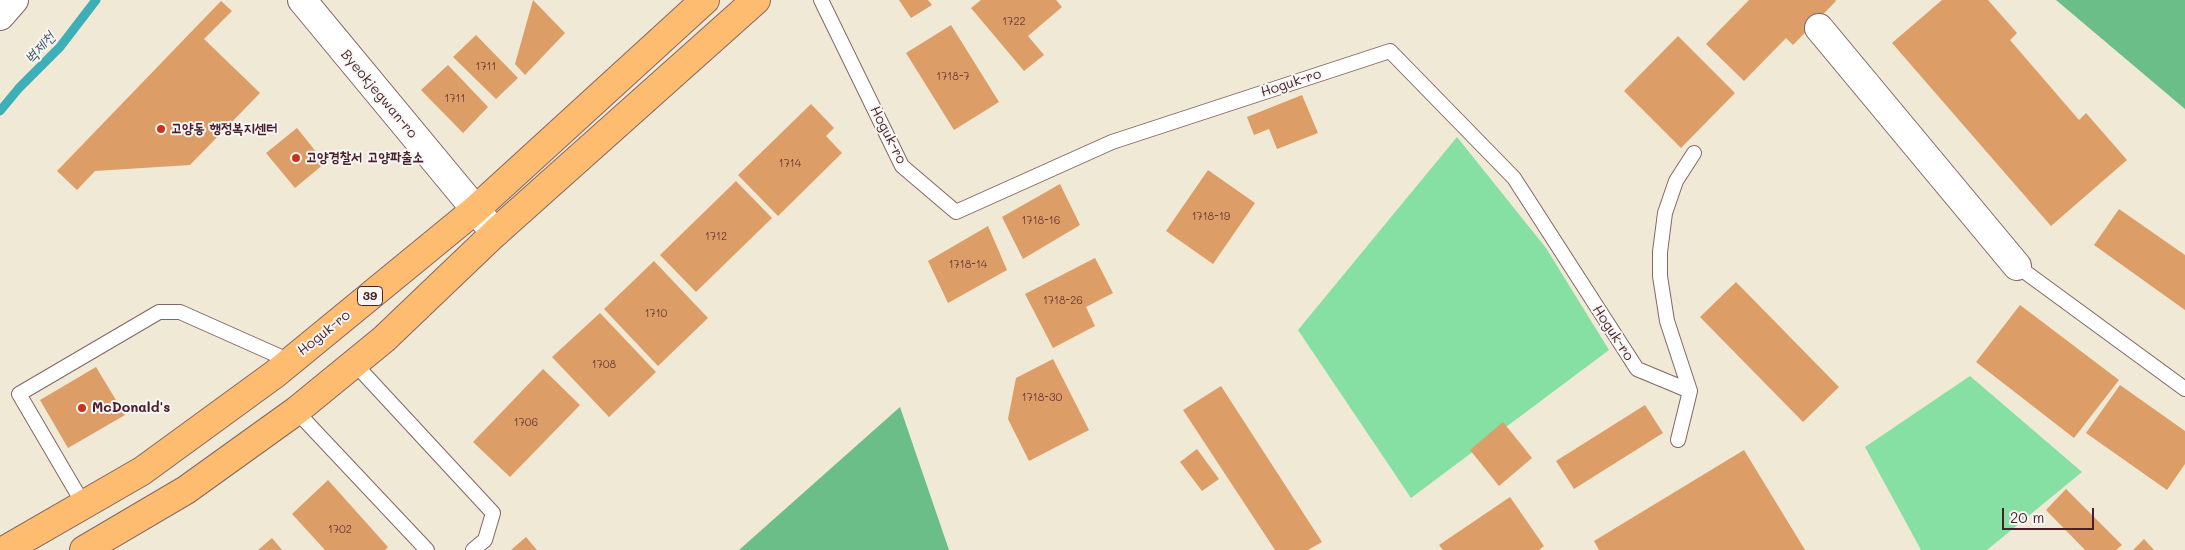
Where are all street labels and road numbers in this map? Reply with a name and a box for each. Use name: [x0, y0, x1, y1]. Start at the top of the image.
street label: Byeokjegwan-ro: [337, 46, 421, 142]
street label: Hoguk-ro: [1259, 65, 1323, 101]
street label: Hoguk-ro: [866, 103, 910, 167]
road number: 39: [358, 286, 382, 306]
street label: Hoguk-ro: [1589, 302, 1637, 364]
street label: Hoguk-ro: [294, 307, 354, 359]

